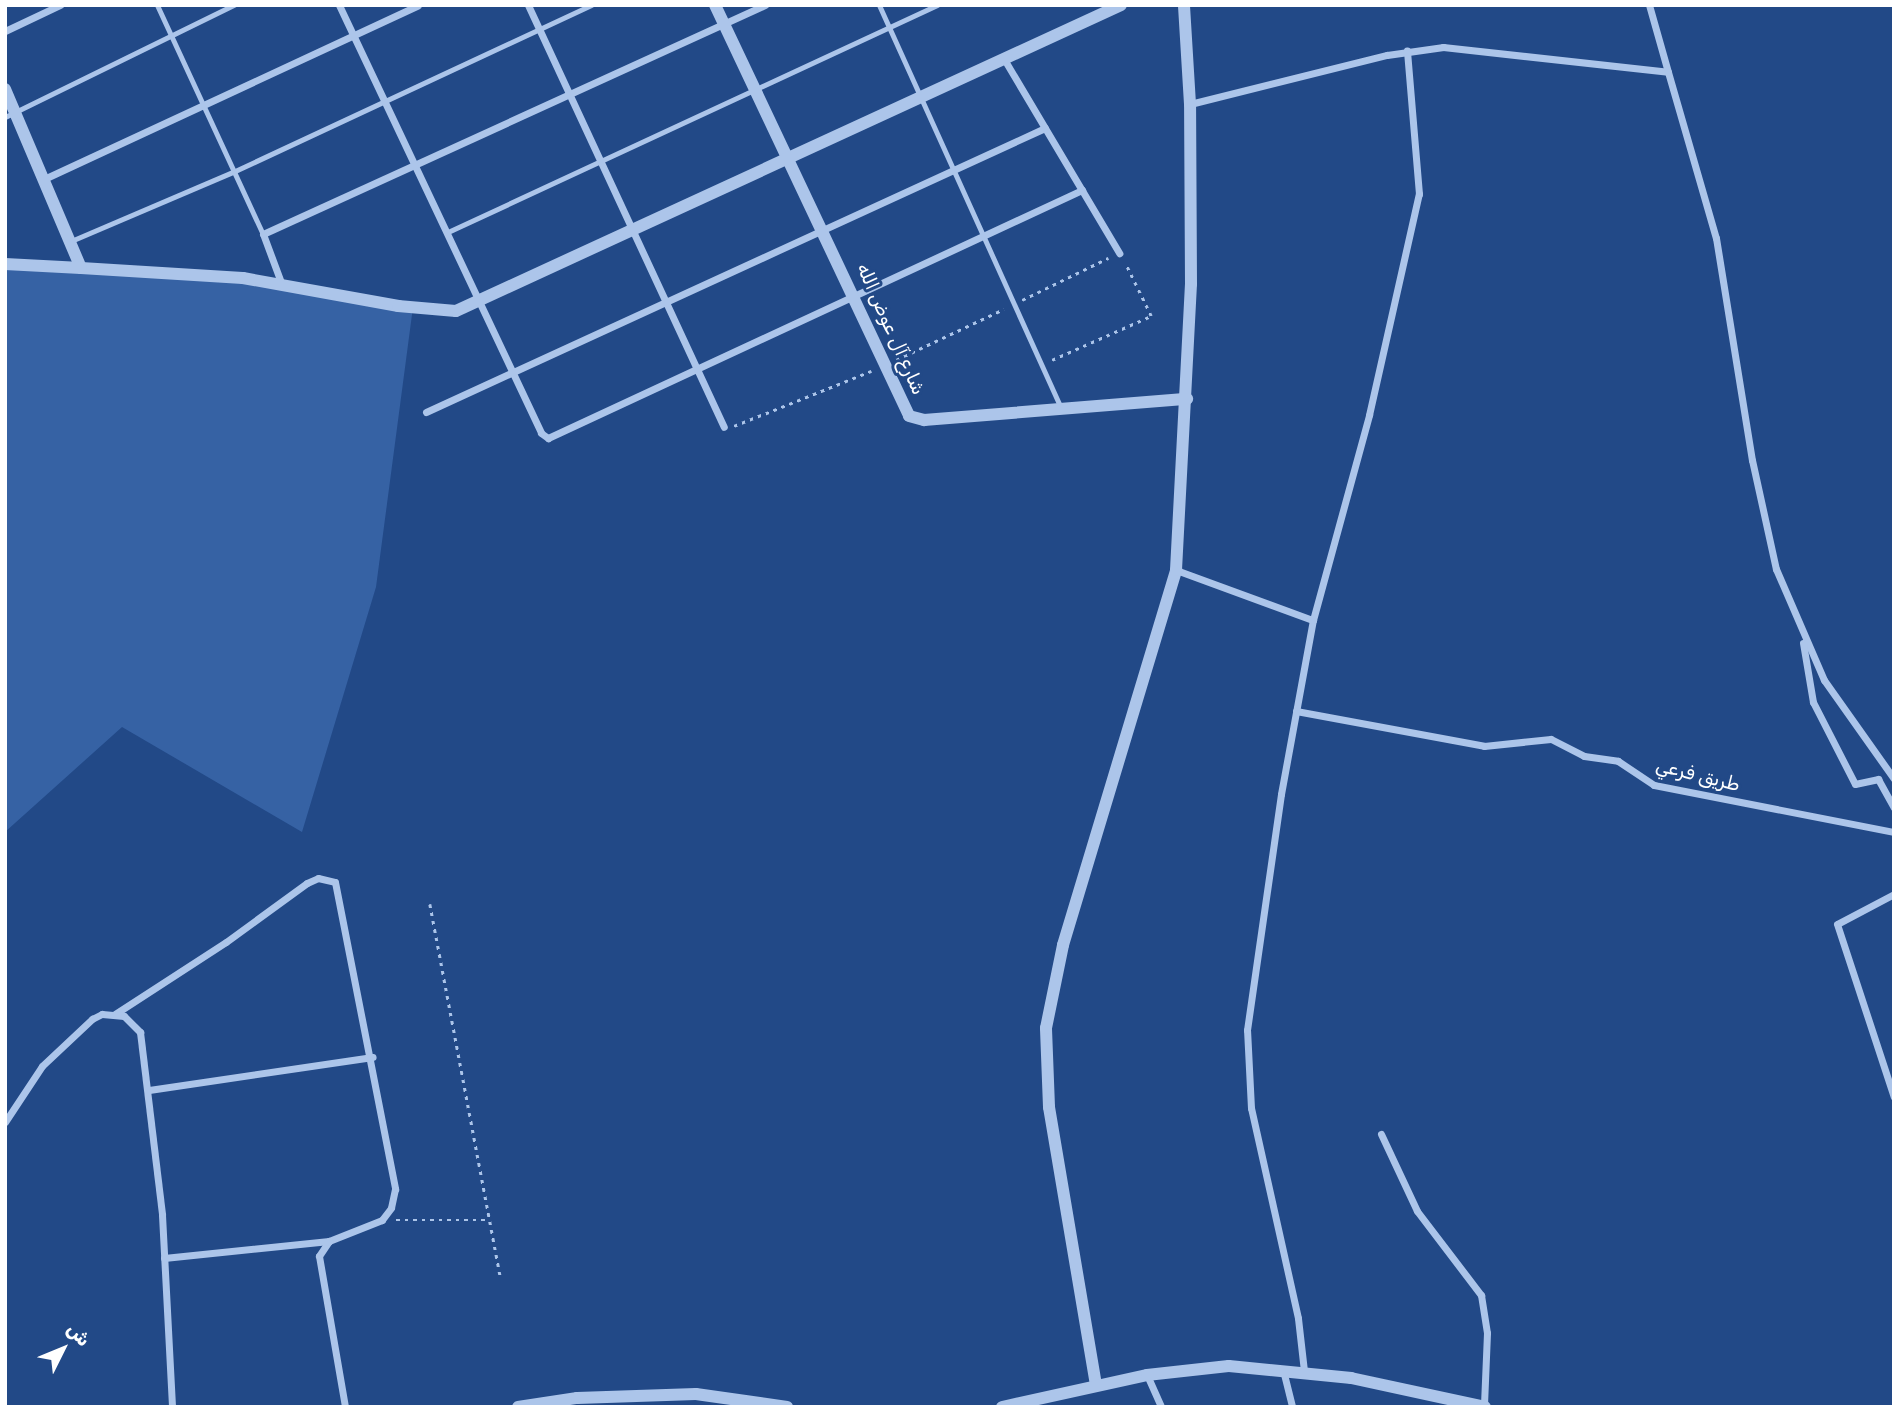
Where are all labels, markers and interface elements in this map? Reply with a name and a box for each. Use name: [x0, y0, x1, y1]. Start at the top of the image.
street label: شارع آل عوض الله: [852, 260, 930, 398]
street label: طريق فرعي: [1653, 754, 1743, 796]
north arrow: [28, 1314, 98, 1384]
text: ش: [62, 1318, 95, 1351]

